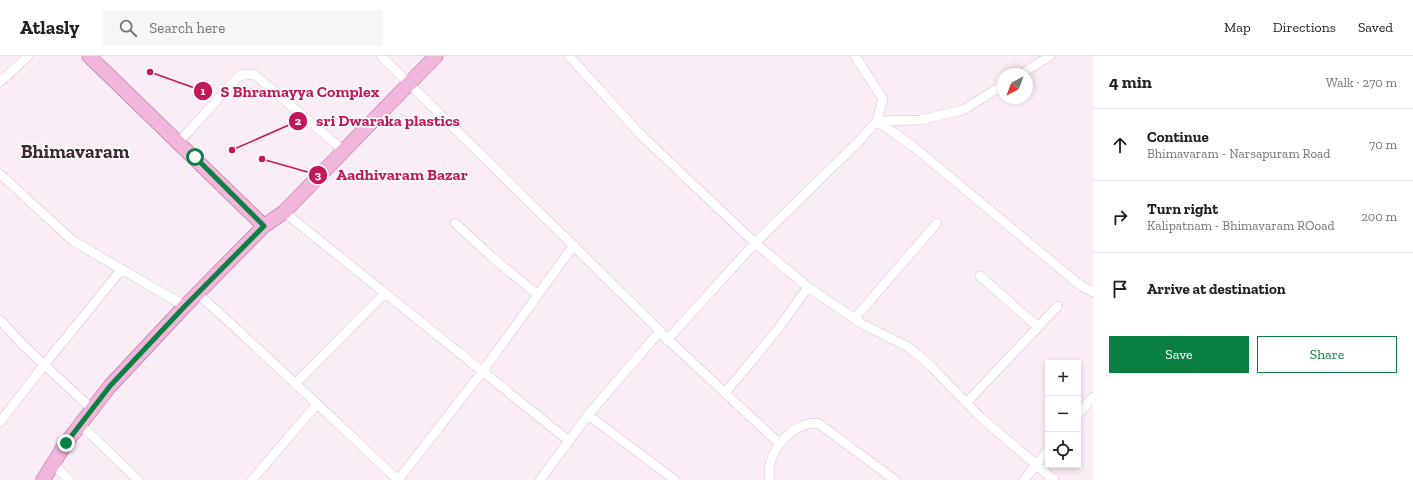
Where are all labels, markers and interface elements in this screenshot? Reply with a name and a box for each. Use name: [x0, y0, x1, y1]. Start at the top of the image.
search box: [103, 10, 383, 46]
text: Atlasly: [20, 16, 79, 39]
icon: search: [117, 17, 139, 39]
text: Search here: [149, 19, 225, 37]
text: Map: [1224, 19, 1251, 36]
text: Directions: [1273, 19, 1336, 36]
text: Saved: [1358, 19, 1393, 36]
north arrow: [997, 68, 1033, 104]
text: 4 min: [1109, 72, 1152, 92]
text: Walk · 270 m: [1326, 75, 1397, 90]
callout: S Bhramayya Complex: [193, 77, 388, 105]
text: S Bhramayya Complex: [221, 82, 380, 101]
text: 1: [201, 84, 206, 98]
callout: sri Dwaraka plastics: [288, 107, 468, 135]
text: sri Dwaraka plastics: [316, 111, 460, 130]
text: 2: [295, 114, 302, 128]
text: Continue: [1147, 128, 1209, 146]
icon: ahead: [1109, 134, 1131, 156]
text: 70 m: [1369, 137, 1397, 152]
district label: Bhimavaram: [21, 140, 130, 163]
text: Bhimavaram - Narsapuram Road: [1147, 146, 1331, 161]
route start: [186, 148, 204, 166]
callout: Aadhivaram Bazar: [308, 161, 476, 189]
text: Aadhivaram Bazar: [336, 165, 468, 184]
text: 3: [315, 168, 322, 182]
text: Turn right: [1147, 200, 1218, 218]
icon: right: [1109, 206, 1131, 228]
text: 200 m: [1361, 209, 1397, 224]
text: Kalipatnam - Bhimavaram ROoad: [1147, 218, 1335, 233]
icon: arrive: [1109, 278, 1131, 300]
text: Arrive at destination: [1147, 280, 1286, 298]
button: Save: [1109, 336, 1249, 373]
button: Share: [1257, 336, 1397, 373]
map controls: [1045, 360, 1081, 468]
button: +: [1045, 360, 1081, 396]
button: −: [1045, 396, 1081, 432]
button: locate: [1045, 432, 1081, 468]
route end: [57, 434, 75, 452]

